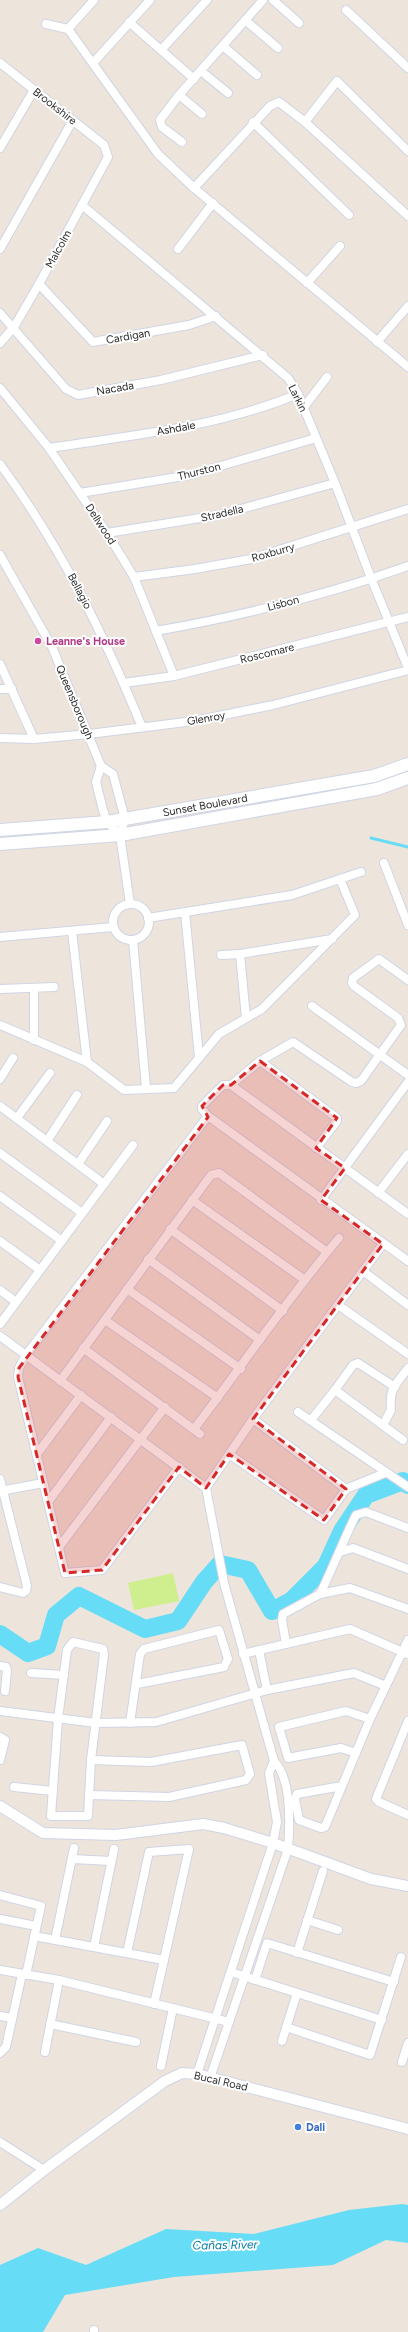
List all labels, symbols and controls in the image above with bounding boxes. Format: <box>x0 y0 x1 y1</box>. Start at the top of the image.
street label: Brookshire <box>30 85 79 128</box>
street label: Malcolm <box>43 228 74 271</box>
street label: Cardigan <box>105 326 151 347</box>
street label: Nacada <box>95 379 135 398</box>
street label: Larkin <box>285 382 310 414</box>
street label: Ashdale <box>156 419 197 438</box>
street label: Thurston <box>176 460 222 483</box>
street label: Dellwood <box>83 501 119 547</box>
street label: Stradella <box>200 502 245 525</box>
street label: Roxburry <box>250 540 296 565</box>
street label: Bellagio <box>65 571 94 611</box>
street label: Lisbon <box>266 593 300 614</box>
place label: Leanne's House <box>46 635 125 648</box>
marker: Leanne's House <box>33 636 43 646</box>
street label: Roscomare <box>239 640 296 666</box>
street label: Queensborough <box>53 663 96 741</box>
street label: Glenroy <box>186 709 226 728</box>
street label: Sunset Boulevard <box>162 792 249 819</box>
street label: Bucal Road <box>193 2069 249 2094</box>
place label: Dali <box>306 2121 325 2134</box>
marker: Dali <box>293 2122 303 2132</box>
water label: Cañas River <box>192 2237 259 2253</box>

